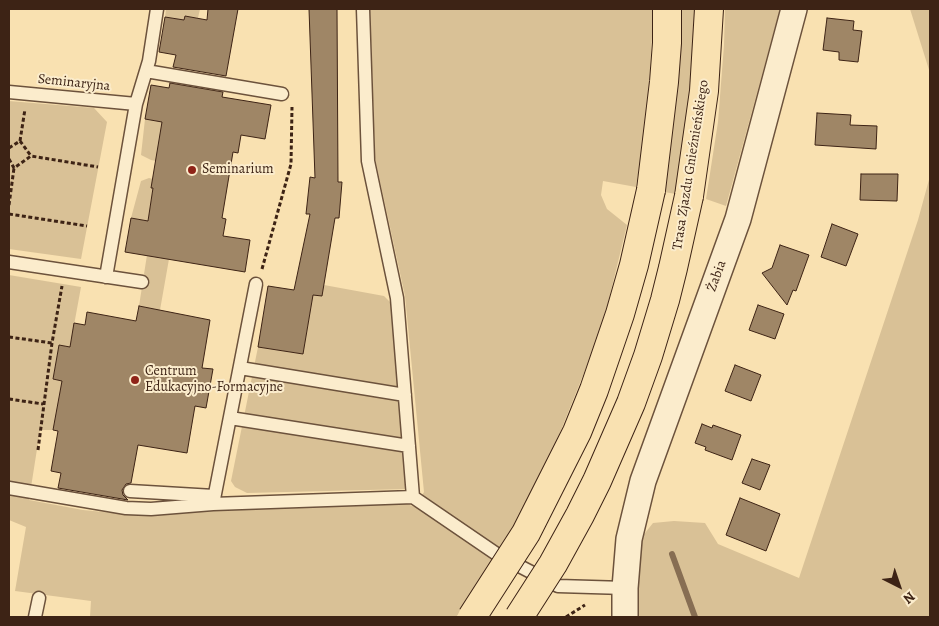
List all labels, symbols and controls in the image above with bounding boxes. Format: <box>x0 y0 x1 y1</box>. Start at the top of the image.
street label: Seminaryjna <box>37 71 111 95</box>
street label: Trasa Zjazdu Gnieźnieńskiego <box>669 79 713 251</box>
place label: Seminarium <box>202 162 274 178</box>
marker: Seminarium <box>186 164 198 176</box>
street label: Żabia <box>704 258 730 294</box>
place label: Centrum Edukacyjno-Formacyjne <box>145 364 283 397</box>
marker: Centrum Edukacyjno-Formacyjne <box>129 374 141 386</box>
north arrow <box>874 561 924 611</box>
text: N <box>899 587 919 608</box>

